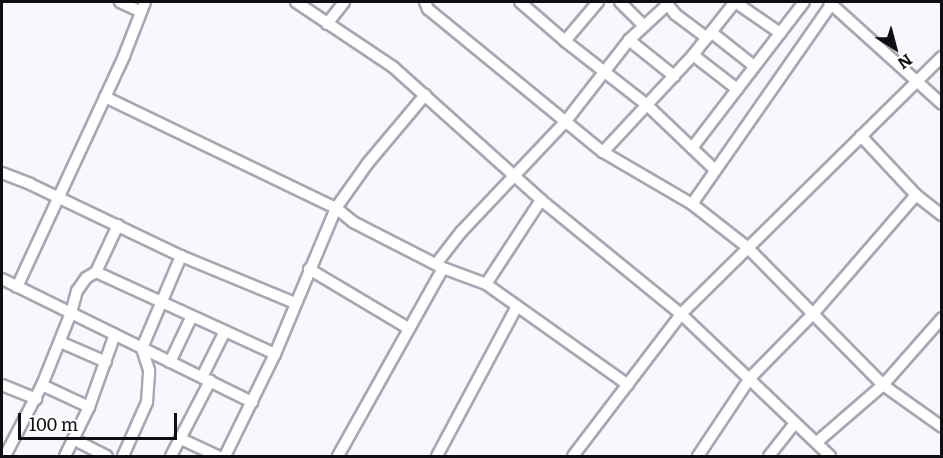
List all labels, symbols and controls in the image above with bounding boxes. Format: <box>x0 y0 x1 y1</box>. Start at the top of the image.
north arrow <box>865 18 925 78</box>
text: N <box>893 49 918 76</box>
scale bar <box>21 401 180 439</box>
text: 100 m <box>29 410 78 437</box>

